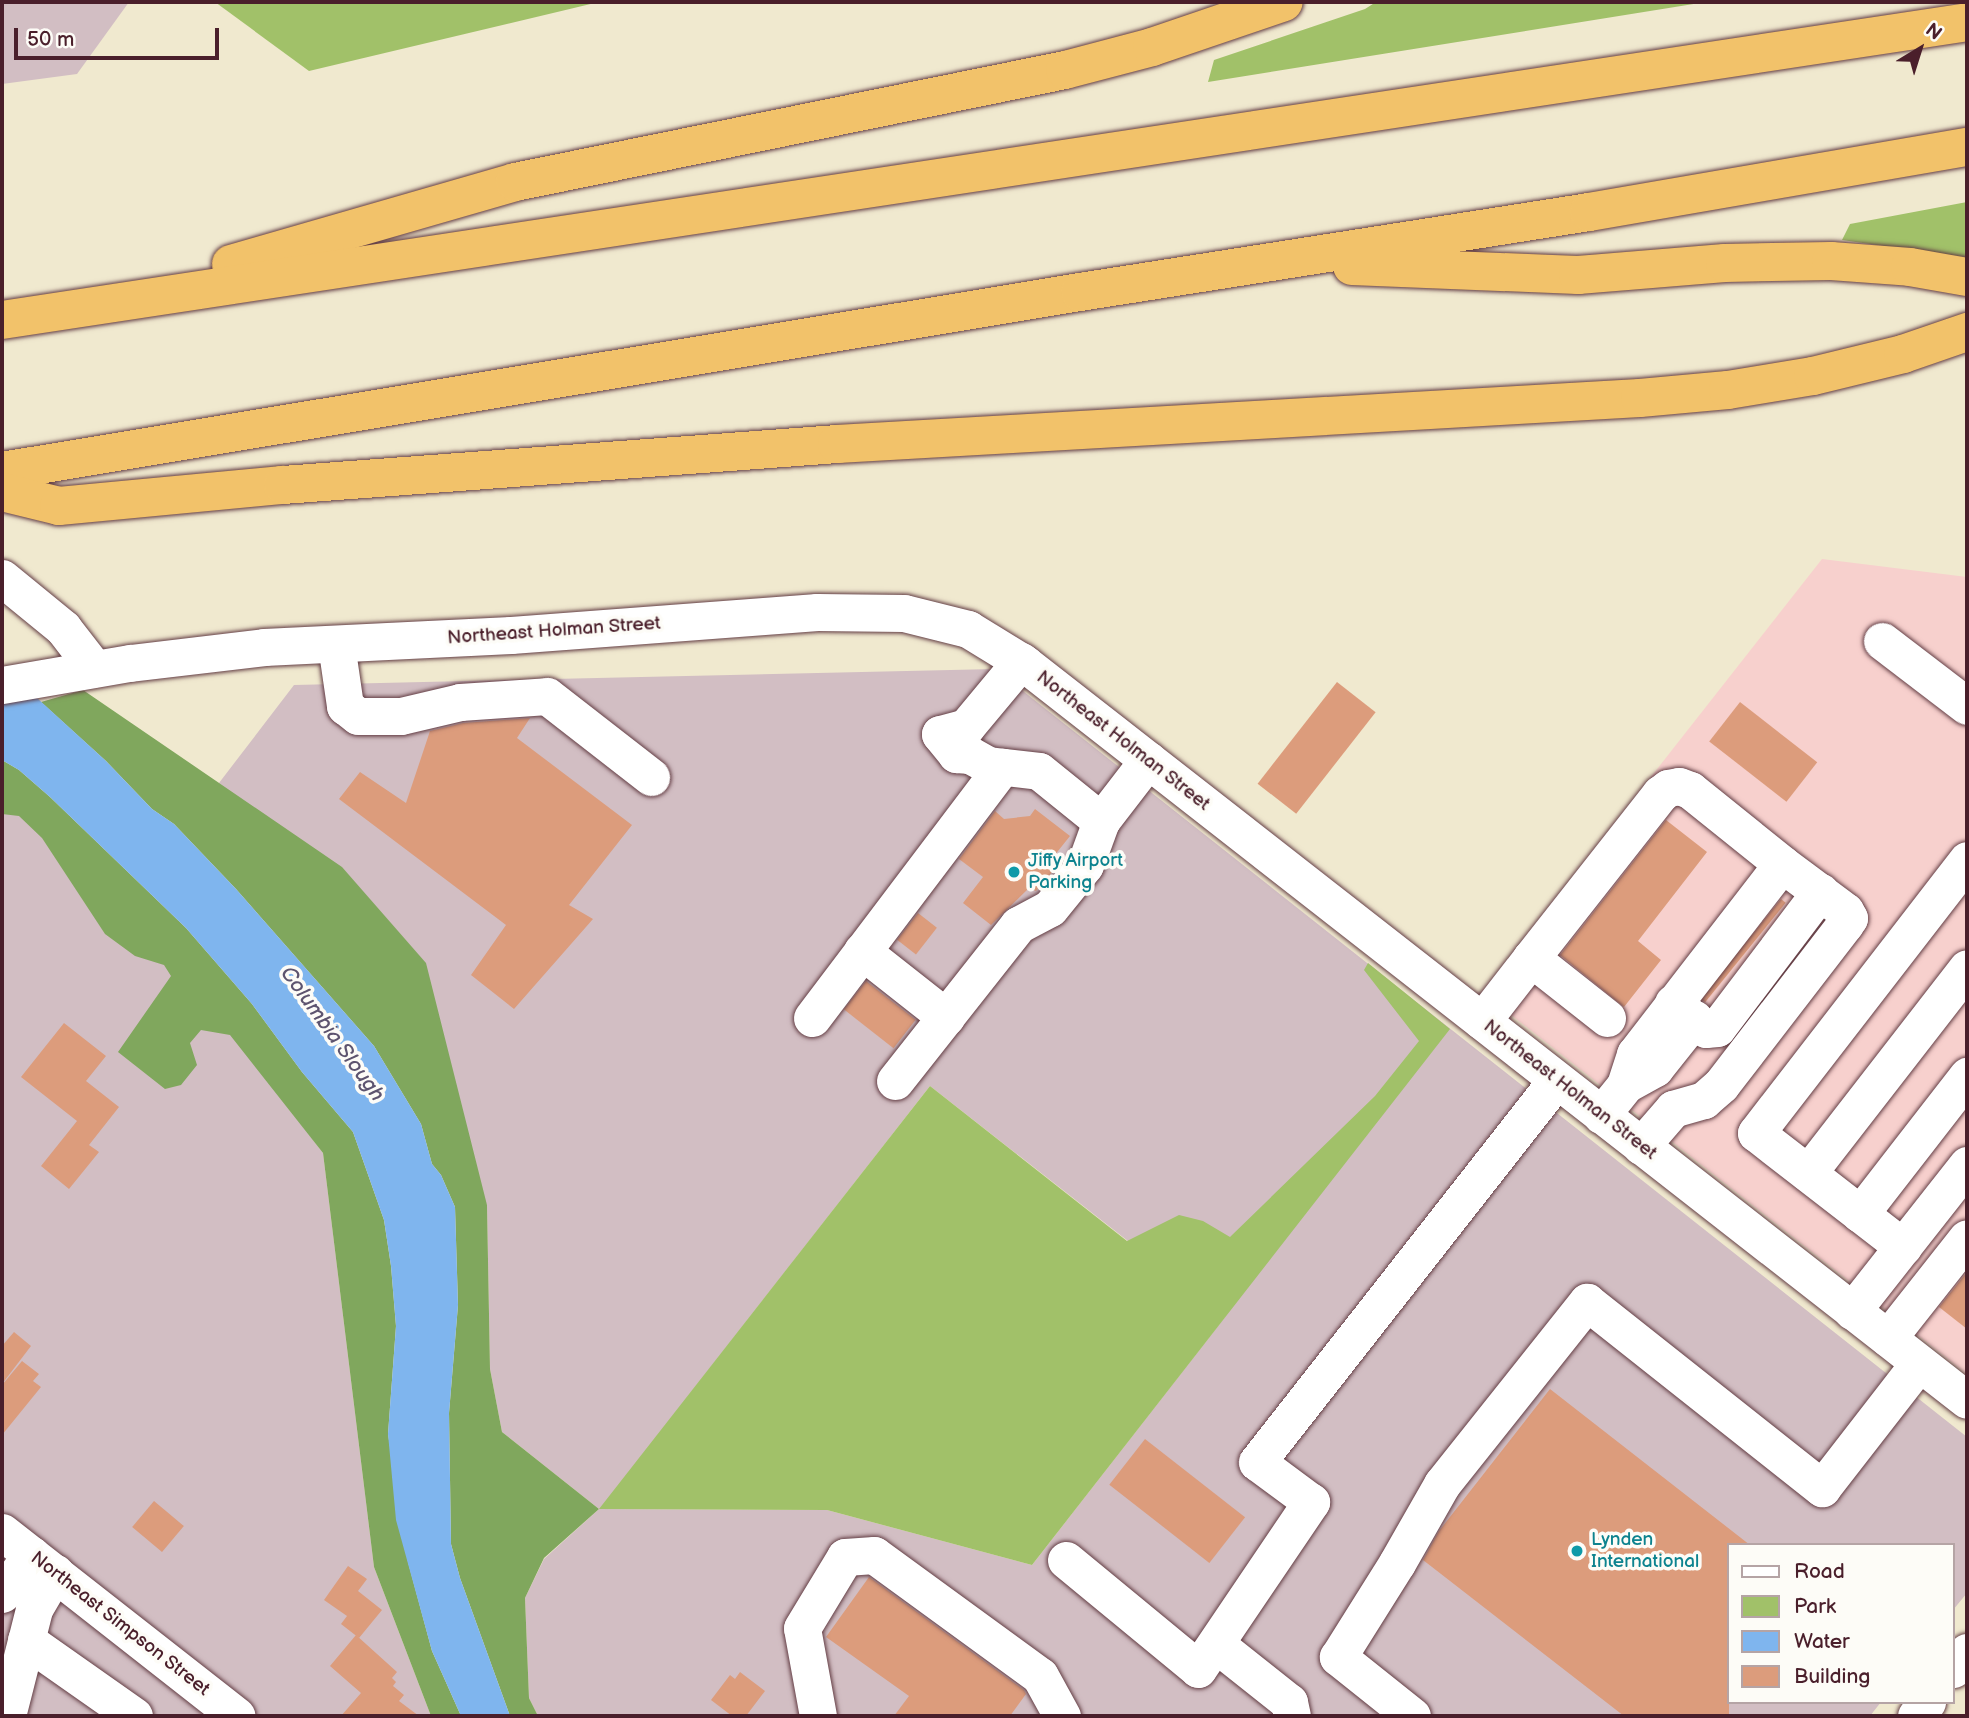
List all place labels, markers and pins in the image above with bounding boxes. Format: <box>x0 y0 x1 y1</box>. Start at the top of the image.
place label: Jiffy Airport Parking <box>1028 850 1124 894</box>
marker: Jiffy Airport Parking <box>1006 864 1022 880</box>
place label: Lynden International <box>1591 1529 1699 1573</box>
marker: Lynden International <box>1569 1543 1585 1559</box>

